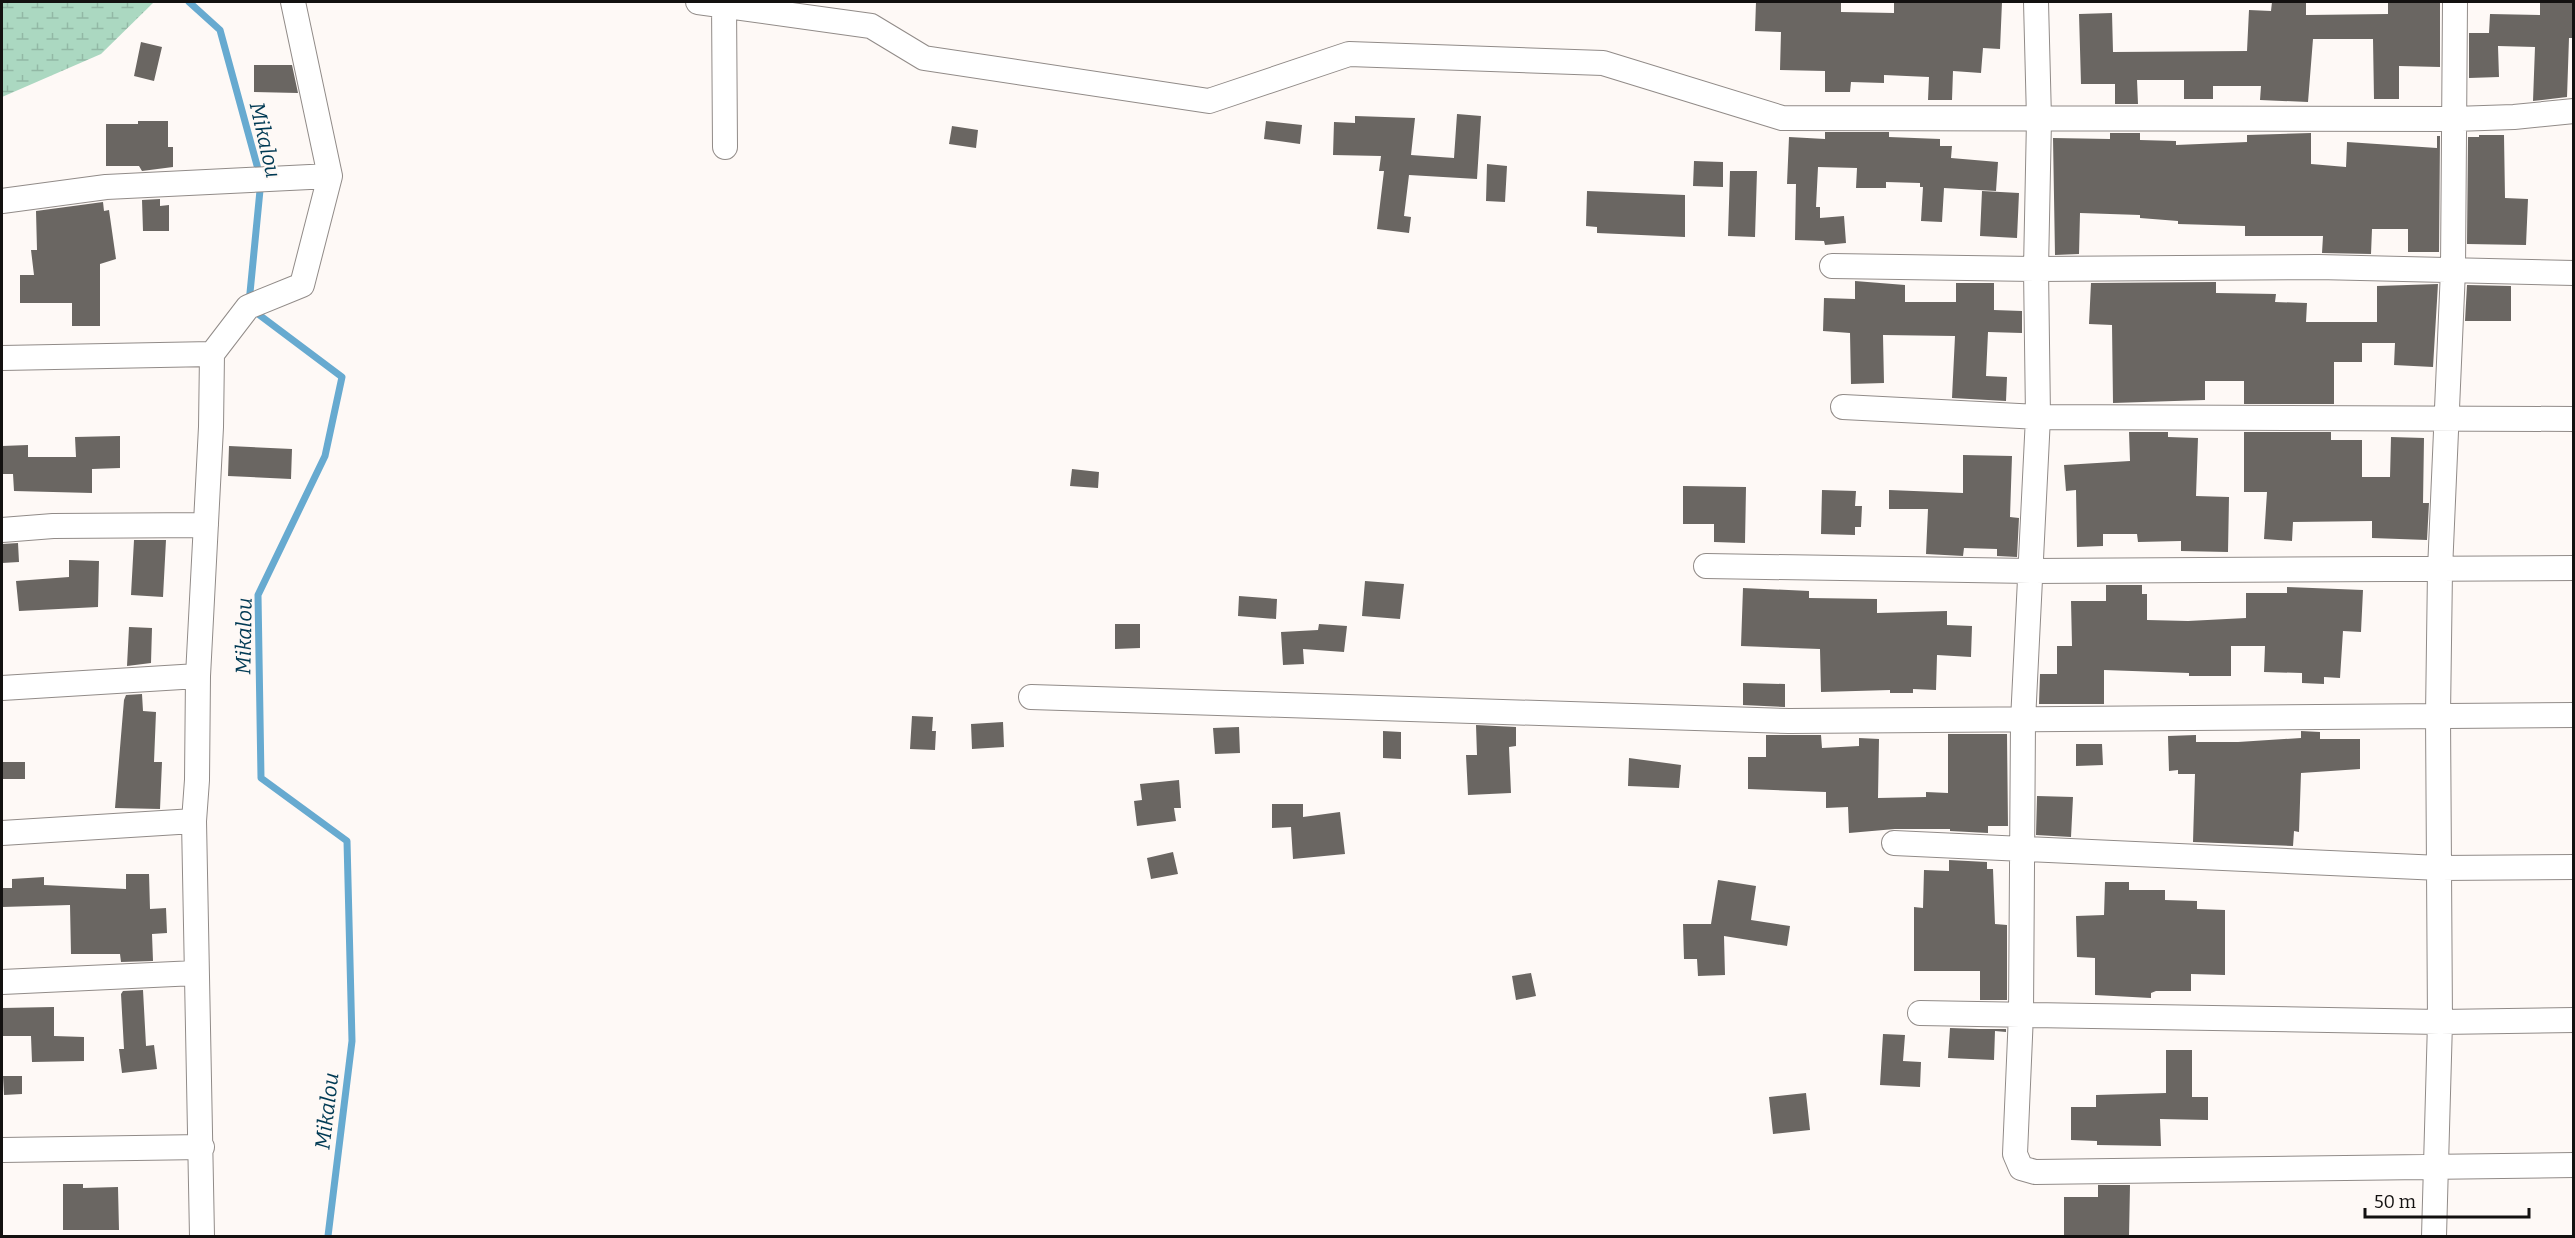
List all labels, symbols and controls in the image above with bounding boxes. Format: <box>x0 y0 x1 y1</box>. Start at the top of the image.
water label: Mikalou <box>244 99 286 181</box>
water label: Mikalou <box>230 597 258 675</box>
water label: Mikalou <box>309 1071 345 1151</box>
scale bar <box>2365 1181 2528 1219</box>
text: 50 m <box>2374 1191 2416 1213</box>

